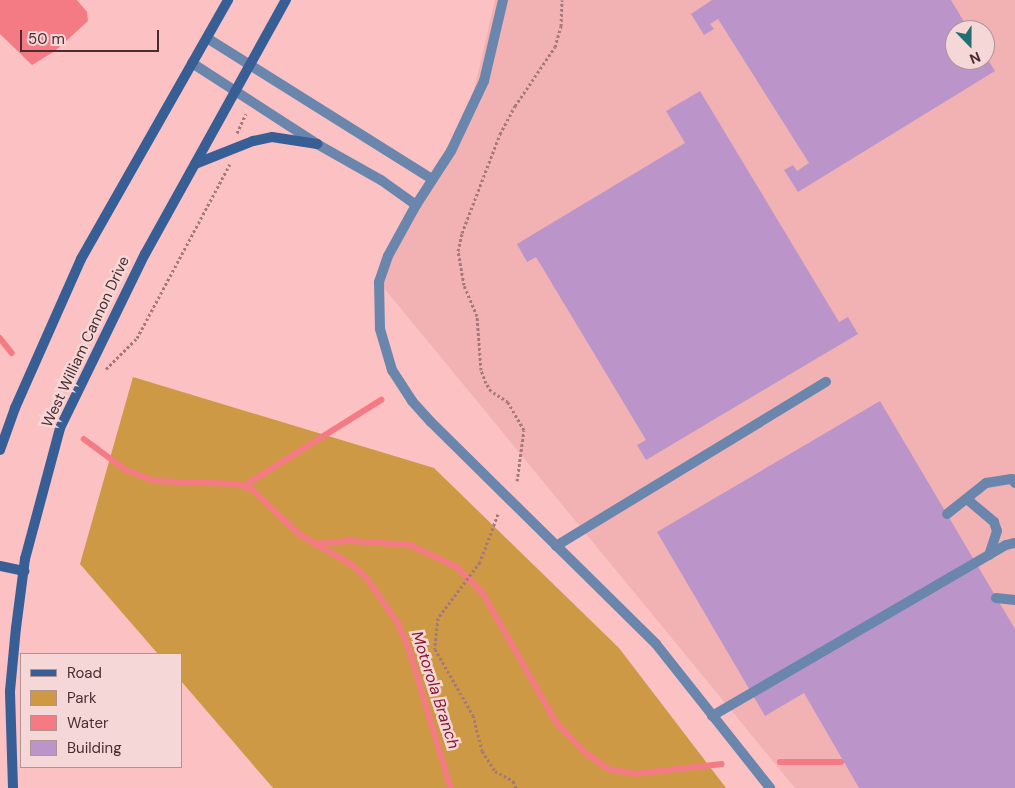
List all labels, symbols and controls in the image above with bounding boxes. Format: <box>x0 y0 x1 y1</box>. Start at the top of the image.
scale bar <box>22 20 161 52</box>
north arrow <box>945 20 995 70</box>
text: 50 m <box>28 29 65 49</box>
text: N <box>967 48 983 68</box>
street label: West William Cannon Drive <box>38 254 134 430</box>
water label: Motorola Branch <box>407 629 463 751</box>
legend <box>20 653 182 768</box>
text: Road <box>67 663 102 683</box>
text: Park <box>67 688 97 708</box>
text: Water <box>67 713 108 733</box>
text: Building <box>67 738 122 758</box>

